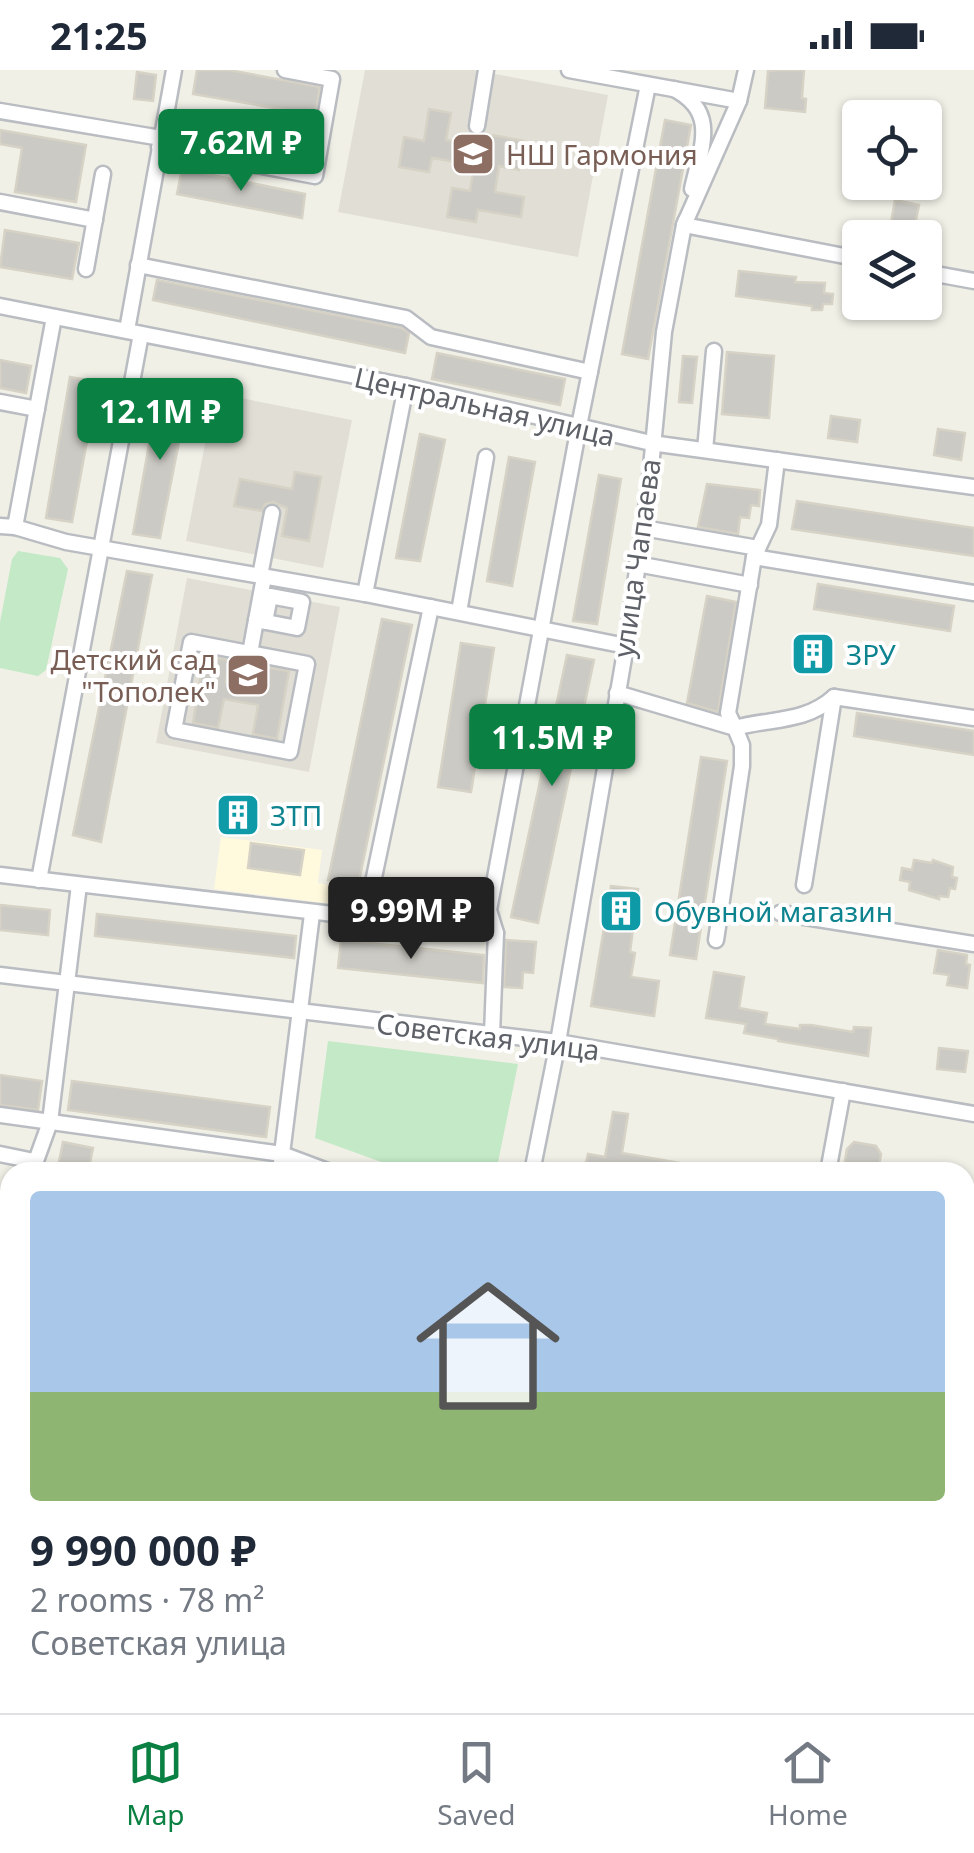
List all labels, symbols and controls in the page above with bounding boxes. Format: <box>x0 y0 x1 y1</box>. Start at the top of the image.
text: 21:25 <box>50 9 148 61</box>
map controls <box>842 100 942 320</box>
button: locate <box>842 100 942 200</box>
pin: 7.62M ₽ <box>149 109 333 194</box>
text: 7.62M ₽ <box>180 120 302 163</box>
school or university icon: НШ Гармония <box>450 131 496 177</box>
place label: НШ Гармония <box>506 135 698 173</box>
button: layers <box>842 220 942 320</box>
street label: Центральная улица <box>351 358 619 454</box>
pin: 12.1M ₽ <box>68 378 252 463</box>
text: 12.1M ₽ <box>99 389 221 432</box>
street label: улица Чапаева <box>603 456 669 660</box>
building icon: ЗРУ <box>790 631 836 677</box>
place label: ЗРУ <box>846 635 897 673</box>
place label: Детский сад "Тополек" <box>51 640 216 710</box>
school or university icon: Детский сад "Тополек" <box>225 652 271 698</box>
pin: 11.5M ₽ <box>460 704 644 789</box>
text: 11.5M ₽ <box>491 715 613 758</box>
building icon: ЗТП <box>215 792 261 838</box>
place label: ЗТП <box>270 796 322 834</box>
pin: 9.99M ₽ <box>319 877 503 962</box>
text: 9.99M ₽ <box>350 888 472 931</box>
building icon: Обувной магазин <box>598 888 644 934</box>
place label: Обувной магазин <box>654 892 893 930</box>
street label: Советская улица <box>374 1003 602 1069</box>
icon: home <box>398 1256 578 1436</box>
text: 9 990 000 ₽ <box>30 1521 256 1578</box>
text: 2 rooms · 78 m² <box>30 1578 264 1621</box>
text: Советская улица <box>30 1621 287 1664</box>
tab: Map <box>126 1735 185 1833</box>
tab: Saved <box>437 1735 515 1833</box>
tab: Home <box>768 1735 848 1833</box>

